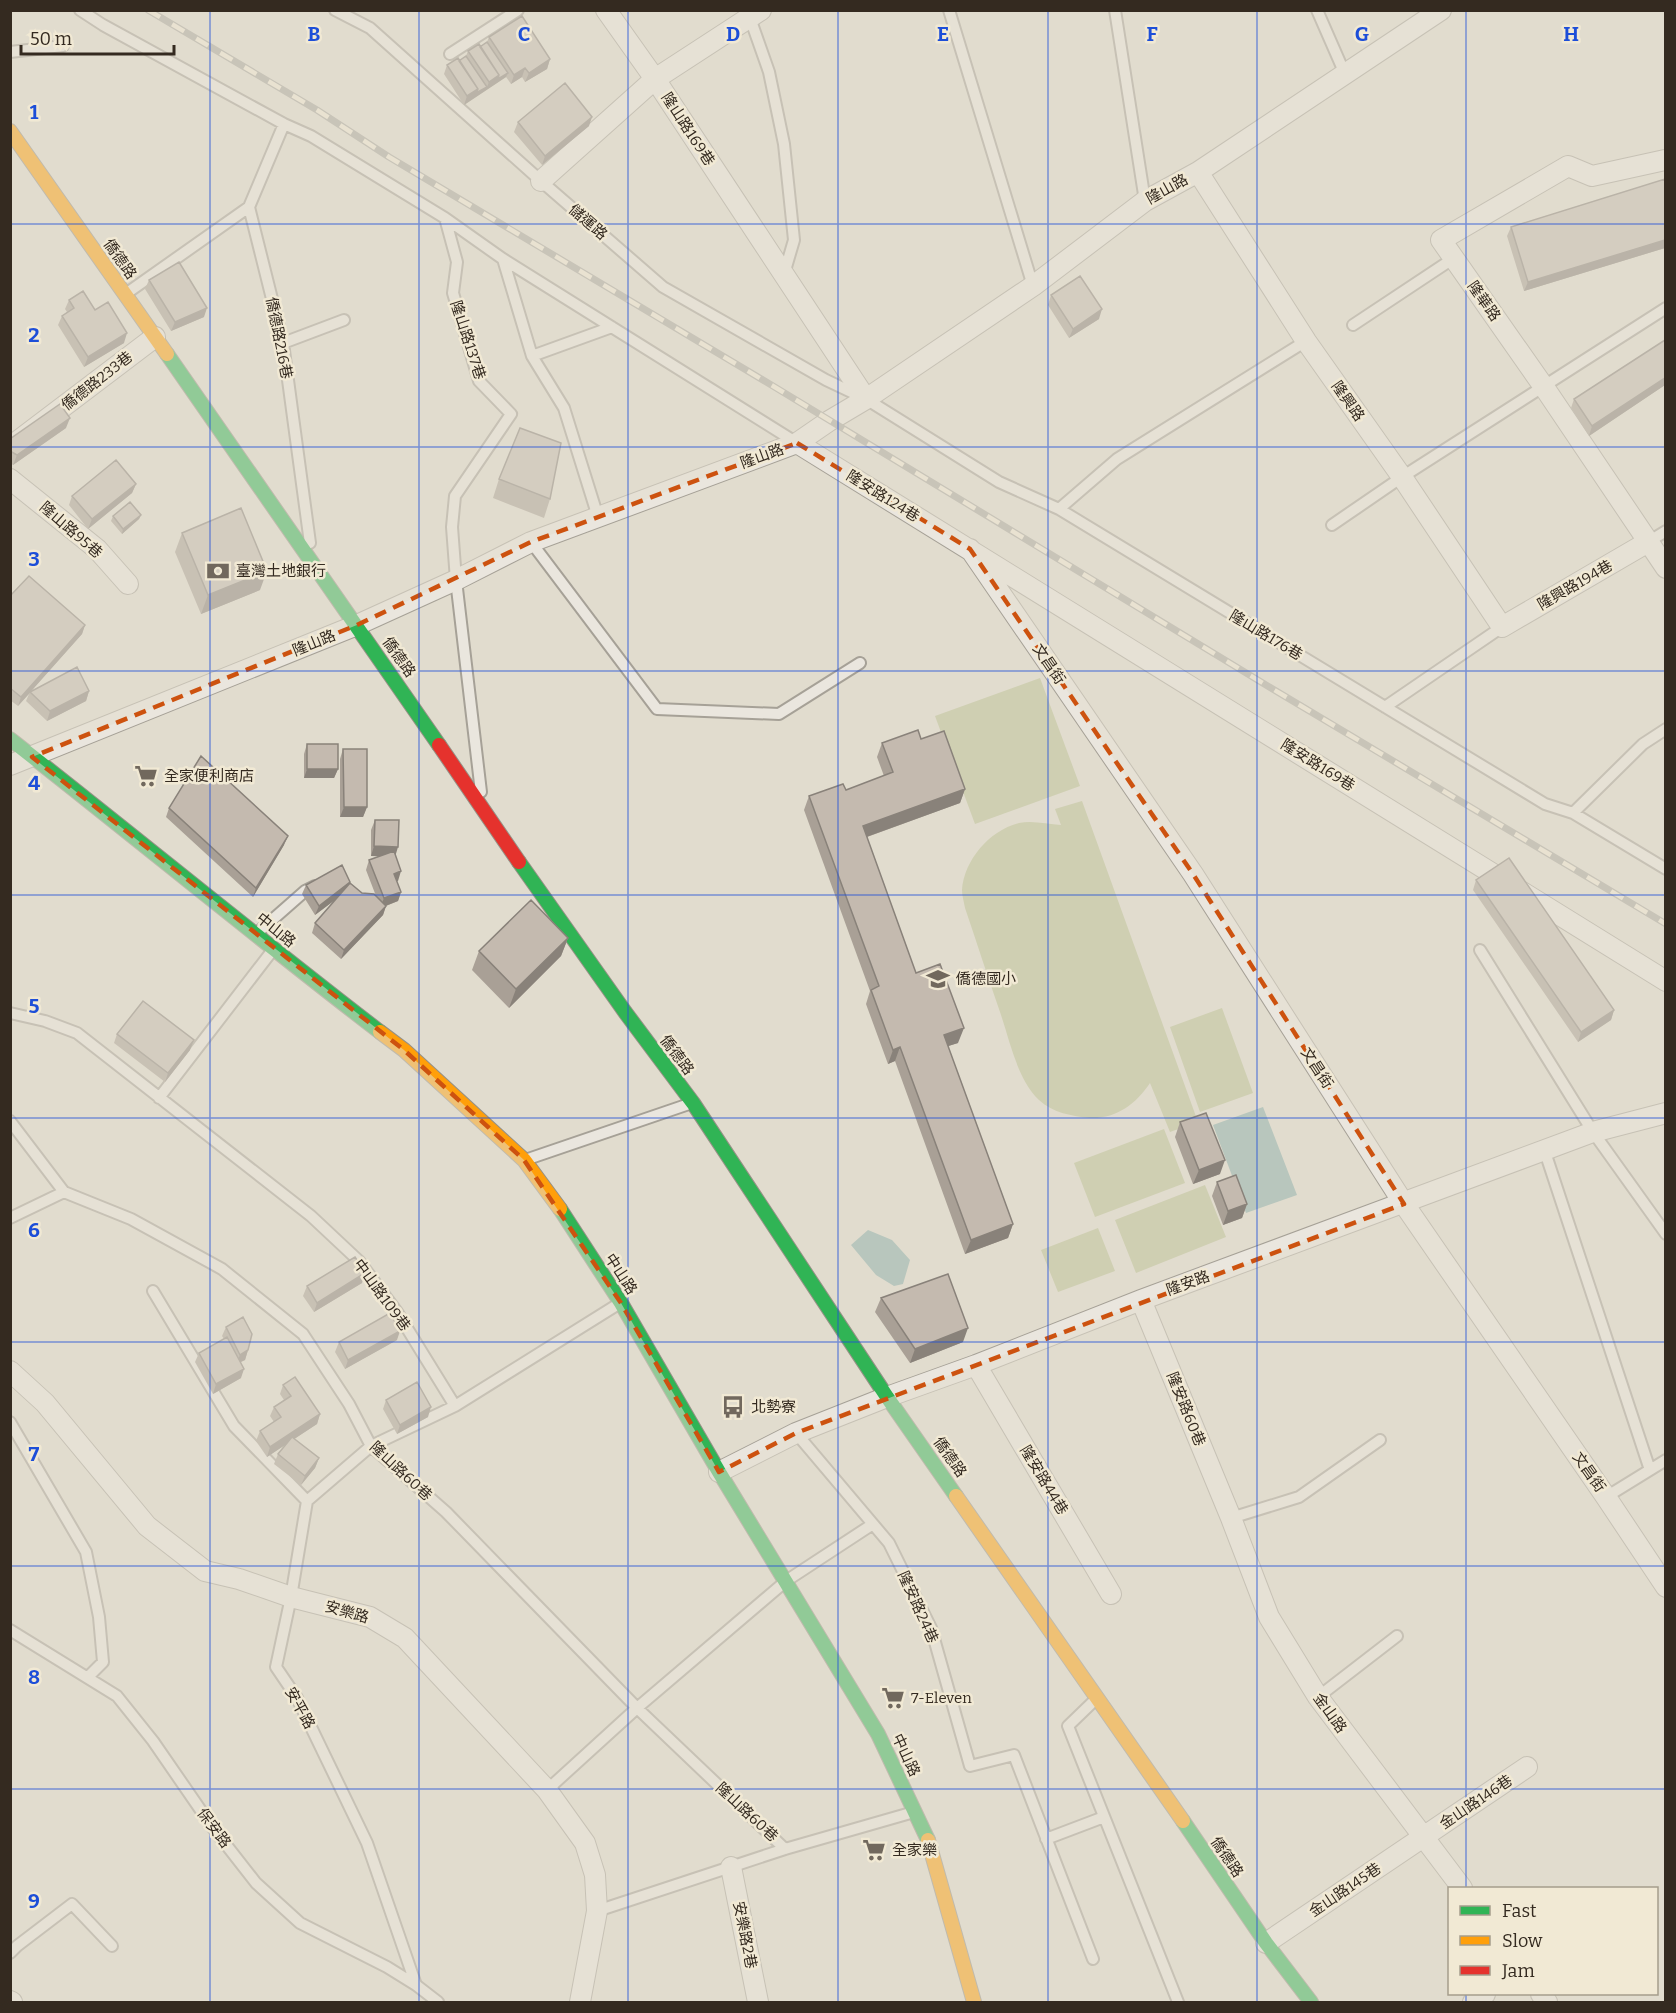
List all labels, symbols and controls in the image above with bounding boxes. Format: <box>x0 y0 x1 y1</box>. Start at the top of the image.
scale bar <box>21 18 174 56</box>
text: B <box>308 22 321 46</box>
text: C <box>518 22 530 46</box>
text: D <box>726 22 740 46</box>
text: E <box>937 22 949 46</box>
text: F <box>1146 22 1158 46</box>
text: G <box>1355 22 1369 46</box>
text: H <box>1563 22 1579 46</box>
text: 50 m <box>30 28 72 50</box>
street label: 隆山路169巷 <box>658 89 718 169</box>
text: 1 <box>30 100 39 124</box>
street label: 隆山路 <box>1143 170 1191 208</box>
street label: 儲運路 <box>565 200 611 244</box>
street label: 僑德路 <box>100 235 140 283</box>
street label: 隆華路 <box>1464 277 1504 325</box>
street label: 僑德路216巷 <box>262 296 296 380</box>
street label: 隆山路137巷 <box>447 298 489 382</box>
text: 2 <box>28 323 40 347</box>
street label: 僑德路233巷 <box>58 348 136 414</box>
street label: 隆興路 <box>1328 377 1368 425</box>
street label: 隆山路 <box>738 440 786 472</box>
street label: 隆安路124巷 <box>843 466 923 526</box>
street label: 隆山路95巷 <box>36 498 106 562</box>
text: 3 <box>28 547 40 571</box>
street label: 隆興路194巷 <box>1534 556 1616 614</box>
bank icon: 臺灣土地銀行 <box>205 558 231 584</box>
place label: 臺灣土地銀行 <box>236 562 326 580</box>
street label: 隆山路176巷 <box>1226 606 1306 664</box>
street label: 隆山路 <box>290 626 338 660</box>
street label: 僑德路 <box>379 633 419 681</box>
street label: 文昌街 <box>1029 640 1069 688</box>
street label: 隆安路169巷 <box>1278 735 1358 795</box>
supermarket icon: 全家便利商店 <box>133 763 159 789</box>
place label: 全家便利商店 <box>164 767 254 785</box>
text: 4 <box>28 771 40 795</box>
street label: 中山路 <box>253 909 299 951</box>
school or university icon: 僑德國小 <box>925 966 951 992</box>
place label: 僑德國小 <box>956 970 1016 988</box>
text: 5 <box>29 994 40 1018</box>
street label: 僑德路 <box>656 1032 698 1078</box>
street label: 文昌街 <box>1297 1044 1337 1092</box>
text: 6 <box>28 1218 40 1242</box>
street label: 中山路 <box>601 1250 641 1298</box>
street label: 中山路109巷 <box>350 1256 414 1334</box>
street label: 隆安路 <box>1164 1267 1212 1299</box>
street label: 隆安路60巷 <box>1163 1369 1209 1449</box>
bus stop icon: 北勢寮 <box>720 1394 746 1420</box>
place label: 北勢寮 <box>751 1398 796 1416</box>
street label: 僑德路 <box>930 1433 970 1481</box>
street label: 隆山路60巷 <box>366 1438 436 1504</box>
text: 7 <box>29 1442 40 1466</box>
street label: 隆安路44巷 <box>1016 1442 1072 1518</box>
street label: 文昌街 <box>1569 1448 1609 1496</box>
street label: 隆安路24巷 <box>894 1568 942 1646</box>
street label: 安樂路 <box>323 1597 371 1627</box>
text: 8 <box>28 1665 40 1689</box>
street label: 安平路 <box>281 1684 319 1732</box>
supermarket icon: 7-Eleven <box>880 1685 906 1711</box>
place label: 7-Eleven <box>911 1689 972 1707</box>
street label: 金山路 <box>1309 1690 1351 1736</box>
street label: 中山路 <box>888 1731 924 1779</box>
street label: 金山路146巷 <box>1436 1771 1516 1833</box>
street label: 隆山路60巷 <box>712 1779 782 1845</box>
street label: 保安路 <box>193 1805 235 1851</box>
street label: 僑德路 <box>1207 1833 1247 1881</box>
supermarket icon: 全家樂 <box>861 1837 887 1863</box>
place label: 全家樂 <box>892 1841 937 1859</box>
street label: 金山路145巷 <box>1306 1859 1384 1921</box>
legend <box>1448 1887 1658 1995</box>
text: 9 <box>28 1889 40 1913</box>
street label: 安樂路2巷 <box>730 1900 760 1970</box>
text: Fast <box>1502 1900 1537 1922</box>
text: Slow <box>1502 1930 1543 1952</box>
text: Jam <box>1501 1960 1535 1982</box>

